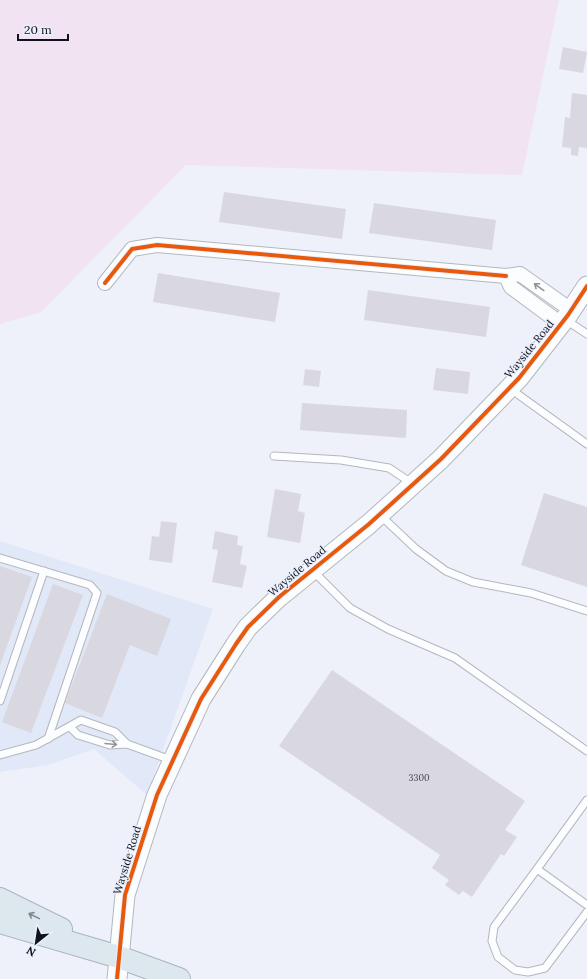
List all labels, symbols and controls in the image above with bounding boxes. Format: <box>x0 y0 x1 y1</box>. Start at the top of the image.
scale bar <box>18 16 68 42</box>
text: 20 m <box>24 22 52 37</box>
one-way arrow <box>534 283 545 292</box>
street label: Wayside Road <box>501 317 557 381</box>
street label: Wayside Road <box>265 543 329 599</box>
one-way arrow <box>104 740 117 747</box>
house number: 3300 <box>408 772 430 783</box>
street label: Wayside Road <box>110 824 144 896</box>
one-way arrow <box>28 912 40 919</box>
north arrow <box>16 923 56 963</box>
text: N <box>23 943 38 960</box>

